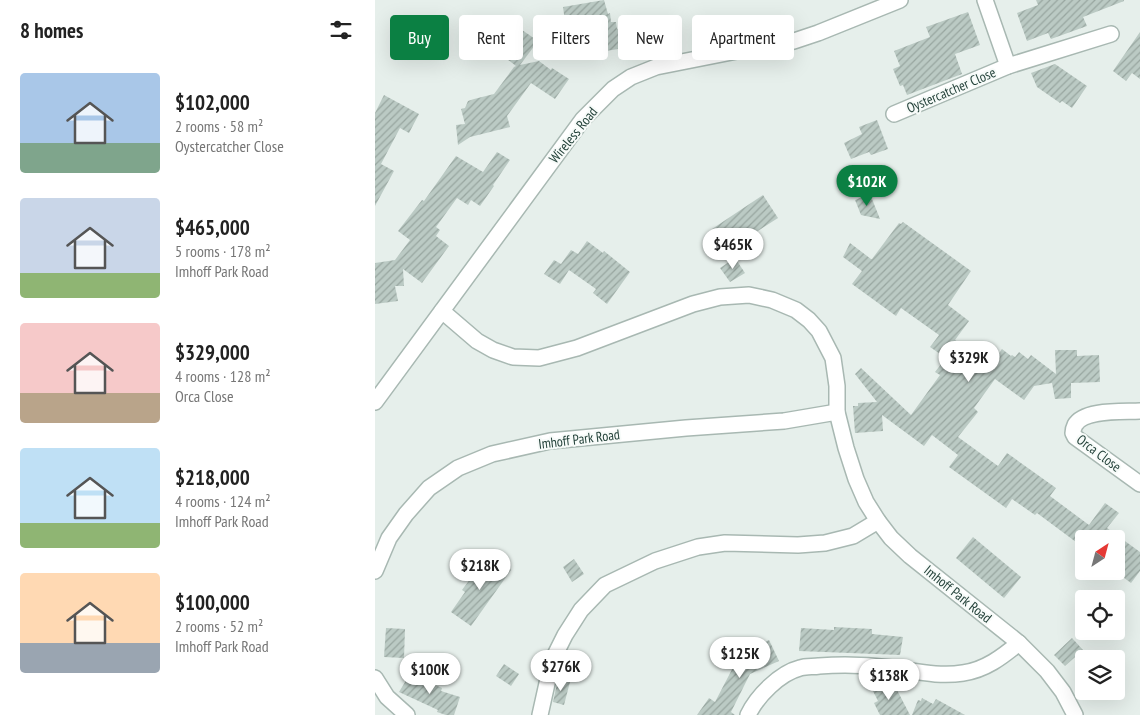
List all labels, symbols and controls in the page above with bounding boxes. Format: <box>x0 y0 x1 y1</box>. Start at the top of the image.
chip: Buy <box>390 15 449 60</box>
chip: Rent <box>459 15 523 60</box>
chip: Filters <box>533 15 608 60</box>
chip: New <box>618 15 682 60</box>
chip: Apartment <box>692 15 794 60</box>
icon: filters <box>327 16 355 44</box>
text: 8 homes <box>20 17 83 44</box>
street label: Oystercatcher Close <box>904 63 999 117</box>
text: $102,000 <box>175 89 250 116</box>
icon: home <box>60 93 120 153</box>
street label: Wireless Road <box>545 103 601 167</box>
text: 2 rooms · 58 m² <box>175 116 263 136</box>
text: Oystercatcher Close <box>175 136 284 156</box>
pin: $102K <box>832 164 902 207</box>
text: $102K <box>848 171 886 191</box>
text: $465,000 <box>175 214 250 241</box>
icon: home <box>60 218 120 278</box>
pin: $465K <box>698 228 768 270</box>
text: $465K <box>714 234 752 254</box>
text: 5 rooms · 178 m² <box>175 241 271 261</box>
text: Imhoff Park Road <box>175 261 269 281</box>
text: $329,000 <box>175 339 250 366</box>
pin: $329K <box>934 340 1004 383</box>
icon: home <box>60 343 120 403</box>
text: $329K <box>950 347 988 367</box>
text: 4 rooms · 128 m² <box>175 366 271 386</box>
text: Orca Close <box>175 386 234 406</box>
street label: Imhoff Park Road <box>537 425 621 453</box>
street label: Orca Close <box>1073 430 1125 476</box>
text: $218,000 <box>175 464 250 491</box>
icon: home <box>60 468 120 528</box>
text: 4 rooms · 124 m² <box>175 491 271 511</box>
text: Imhoff Park Road <box>175 511 269 531</box>
north arrow <box>1075 530 1125 580</box>
map controls <box>1075 530 1125 700</box>
pin: $218K <box>445 548 515 591</box>
text: $218K <box>461 555 499 575</box>
street label: Imhoff Park Road <box>920 561 996 627</box>
text: $100,000 <box>175 589 250 616</box>
button: locate <box>1075 590 1125 640</box>
icon: home <box>60 593 120 653</box>
text: 2 rooms · 52 m² <box>175 616 263 636</box>
text: Imhoff Park Road <box>175 636 269 656</box>
pin: $125K <box>705 636 775 679</box>
text: $125K <box>721 643 759 663</box>
pin: $276K <box>526 650 596 692</box>
button: layers <box>1075 650 1125 700</box>
pin: $100K <box>395 652 465 695</box>
text: $276K <box>542 656 580 676</box>
pin: $138K <box>854 658 924 701</box>
text: $100K <box>411 659 449 679</box>
text: $138K <box>870 665 908 685</box>

